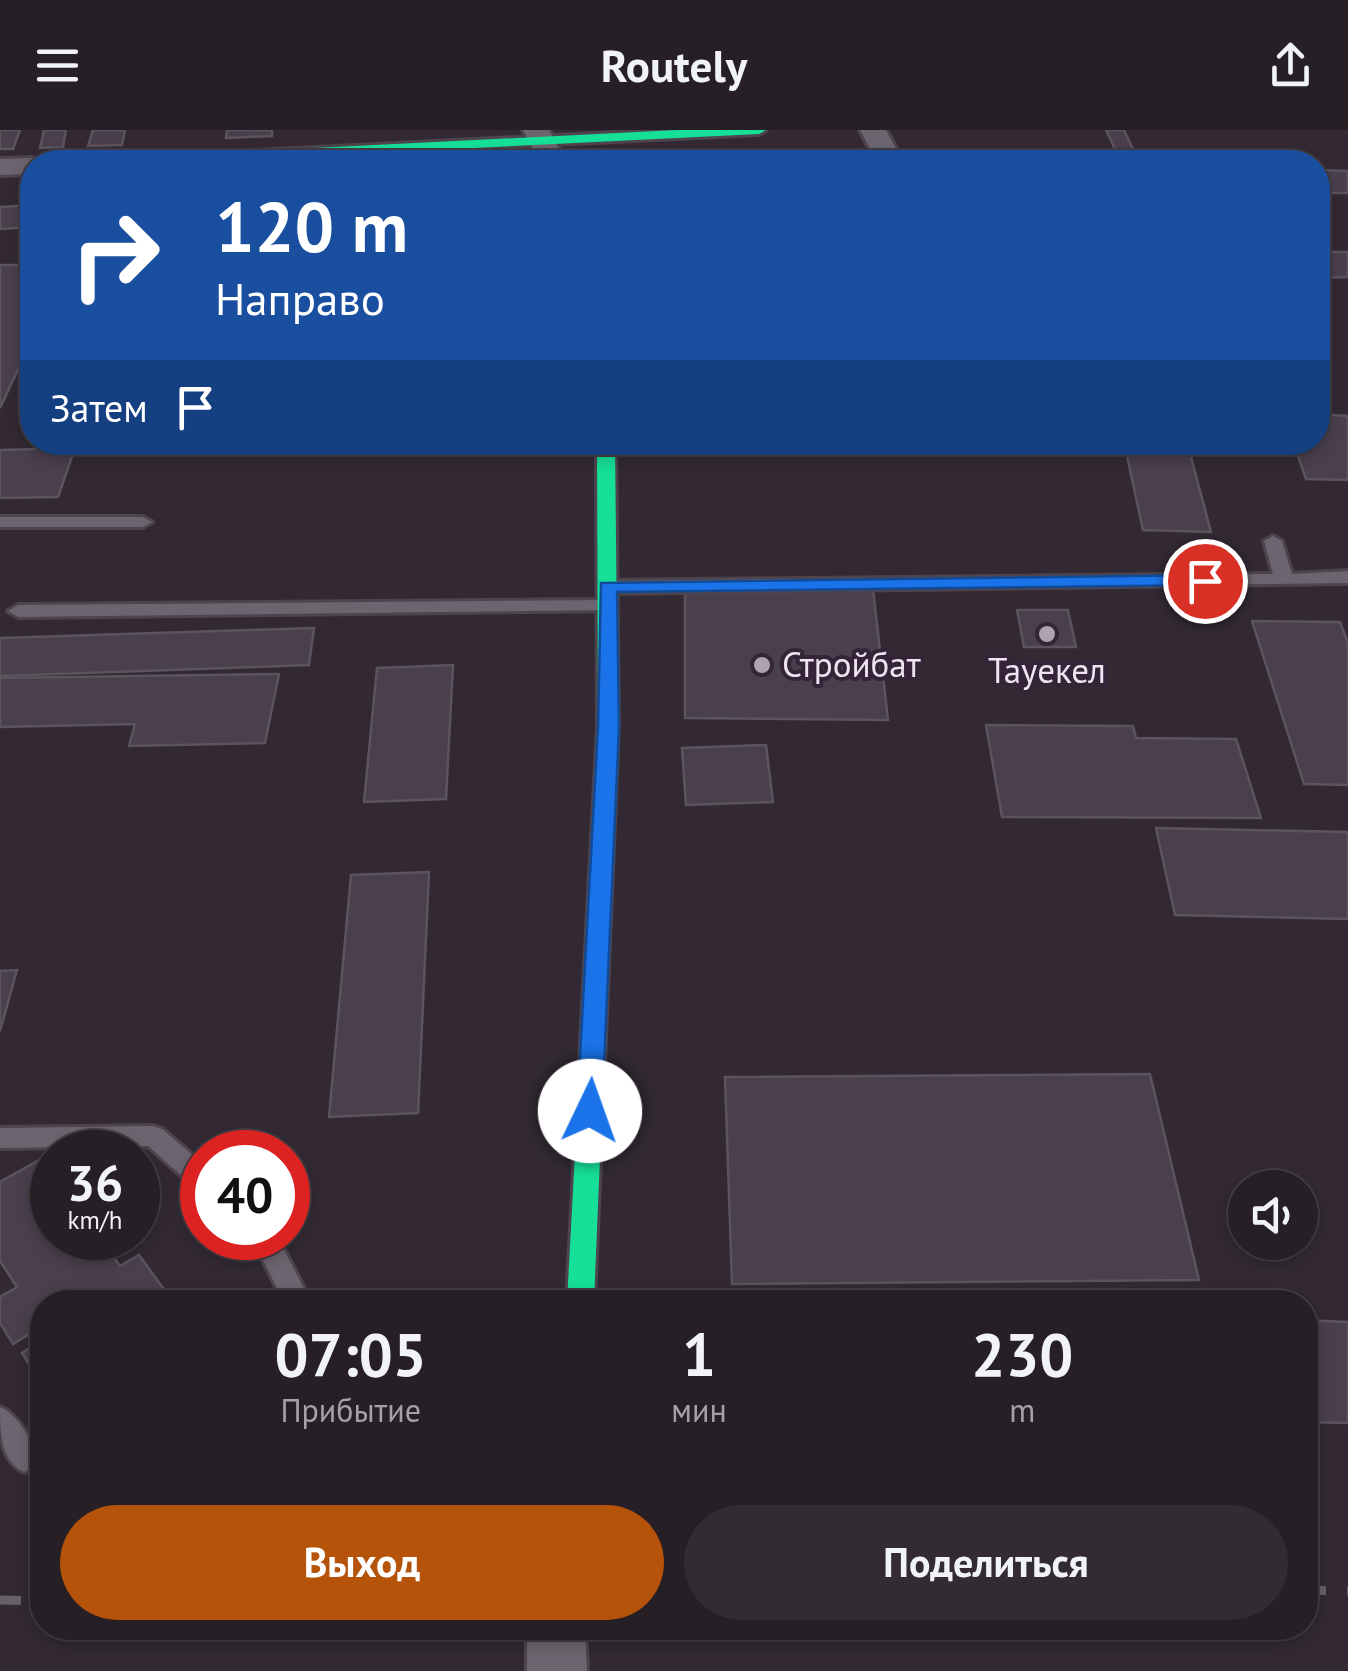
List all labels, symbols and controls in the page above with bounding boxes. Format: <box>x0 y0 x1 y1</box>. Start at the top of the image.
text: Routely <box>601 36 747 94</box>
icon: menu <box>30 38 85 93</box>
icon: share <box>1263 38 1318 93</box>
text: 120 m <box>215 181 408 271</box>
icon: right <box>50 190 180 320</box>
text: Направо <box>215 269 385 327</box>
icon: arrive <box>168 380 223 435</box>
text: Затем <box>50 383 148 432</box>
pin <box>1163 539 1248 624</box>
icon: arrive <box>1178 554 1233 609</box>
marker: Тауекел <box>1036 623 1058 645</box>
place label: Стройбат <box>782 641 921 687</box>
place label: Тауекел <box>988 647 1106 693</box>
marker: Стройбат <box>751 654 773 676</box>
position arrow <box>538 1059 642 1163</box>
speed limit sign: 40 <box>180 1130 310 1260</box>
text: 36 <box>67 1150 123 1215</box>
map controls <box>1228 1170 1318 1260</box>
button: sound <box>1228 1170 1318 1260</box>
text: km/h <box>68 1204 122 1236</box>
text: 07:05 <box>275 1315 427 1393</box>
text: 1 <box>682 1315 716 1393</box>
text: 230 <box>971 1315 1073 1393</box>
text: Прибытие <box>280 1389 421 1431</box>
text: мин <box>671 1389 727 1431</box>
text: m <box>1009 1389 1035 1431</box>
button: Выход <box>60 1505 664 1620</box>
button: Поделиться <box>684 1505 1288 1620</box>

